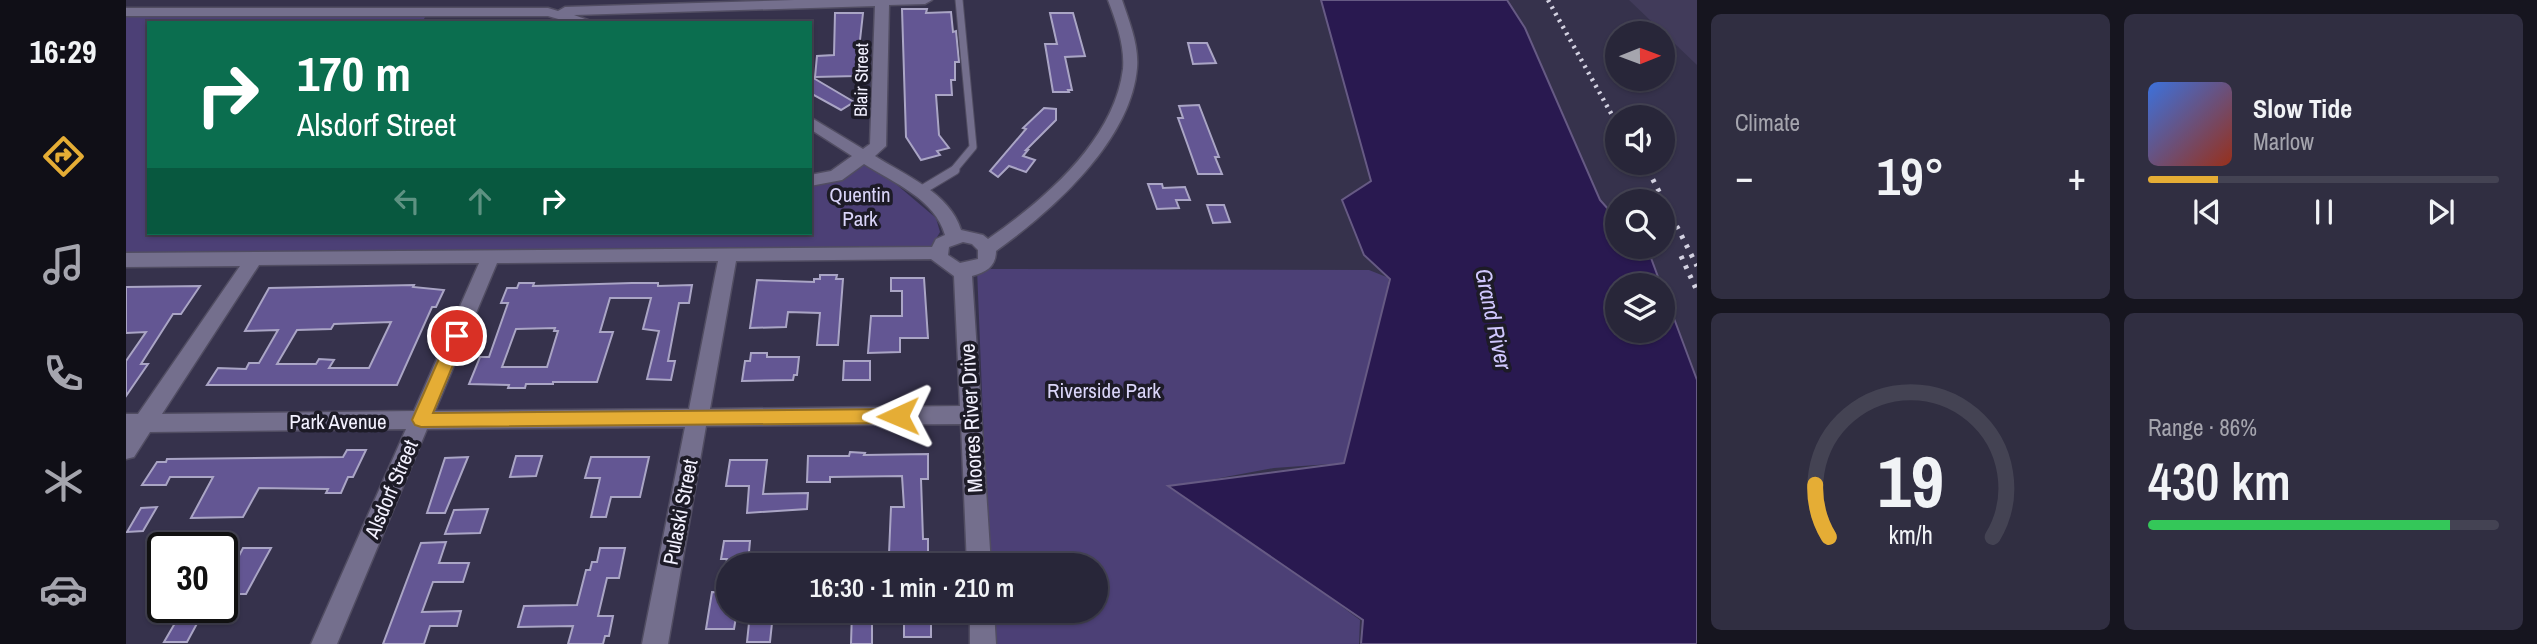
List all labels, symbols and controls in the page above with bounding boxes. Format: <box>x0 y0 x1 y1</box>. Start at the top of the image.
north arrow <box>1605 21 1675 91</box>
map controls <box>1605 21 1675 343</box>
text: 16:29 <box>29 30 97 73</box>
text: 170 m <box>297 40 411 106</box>
street label: Blair Street <box>848 43 874 117</box>
icon: right <box>182 49 273 140</box>
text: Slow Tide <box>2253 91 2352 126</box>
text: Alsdorf Street <box>297 103 456 146</box>
button: sound <box>1605 105 1675 175</box>
text: Climate <box>1735 107 1800 138</box>
text: Marlow <box>2253 126 2314 157</box>
icon: directions <box>39 132 88 181</box>
text: 19° <box>1876 141 1945 211</box>
text: − <box>1735 151 1753 202</box>
text: + <box>2068 151 2086 202</box>
park label: Quentin Park <box>829 180 891 233</box>
icon: left <box>388 182 426 220</box>
icon: ahead <box>461 182 499 220</box>
icon: right <box>534 182 572 220</box>
button: search <box>1605 189 1675 259</box>
icon: previous <box>2188 193 2226 231</box>
icon: pause <box>2305 193 2343 231</box>
icon: next <box>2422 193 2460 231</box>
icon: music <box>39 240 88 289</box>
water label: Grand River <box>1468 266 1520 373</box>
button: layers <box>1605 273 1675 343</box>
pin <box>427 306 487 366</box>
icon: arrive <box>438 317 476 355</box>
street label: Moores River Drive <box>953 343 989 493</box>
icon: phone <box>39 349 88 398</box>
park label: Riverside Park <box>1047 376 1161 405</box>
position arrow <box>861 379 935 453</box>
street label: Park Avenue <box>289 407 387 436</box>
text: Range · 86% <box>2148 412 2257 443</box>
text: 19 <box>1877 433 1944 531</box>
street label: Alsdorf Street <box>357 435 425 544</box>
text: 430 km <box>2148 446 2291 516</box>
street label: Pulaski Street <box>656 456 705 567</box>
icon: climate <box>39 457 88 506</box>
text: km/h <box>1888 518 1933 552</box>
speed limit sign: 30 <box>147 532 238 623</box>
icon: car <box>39 565 88 614</box>
text: 16:30 · 1 min · 210 m <box>810 570 1014 605</box>

